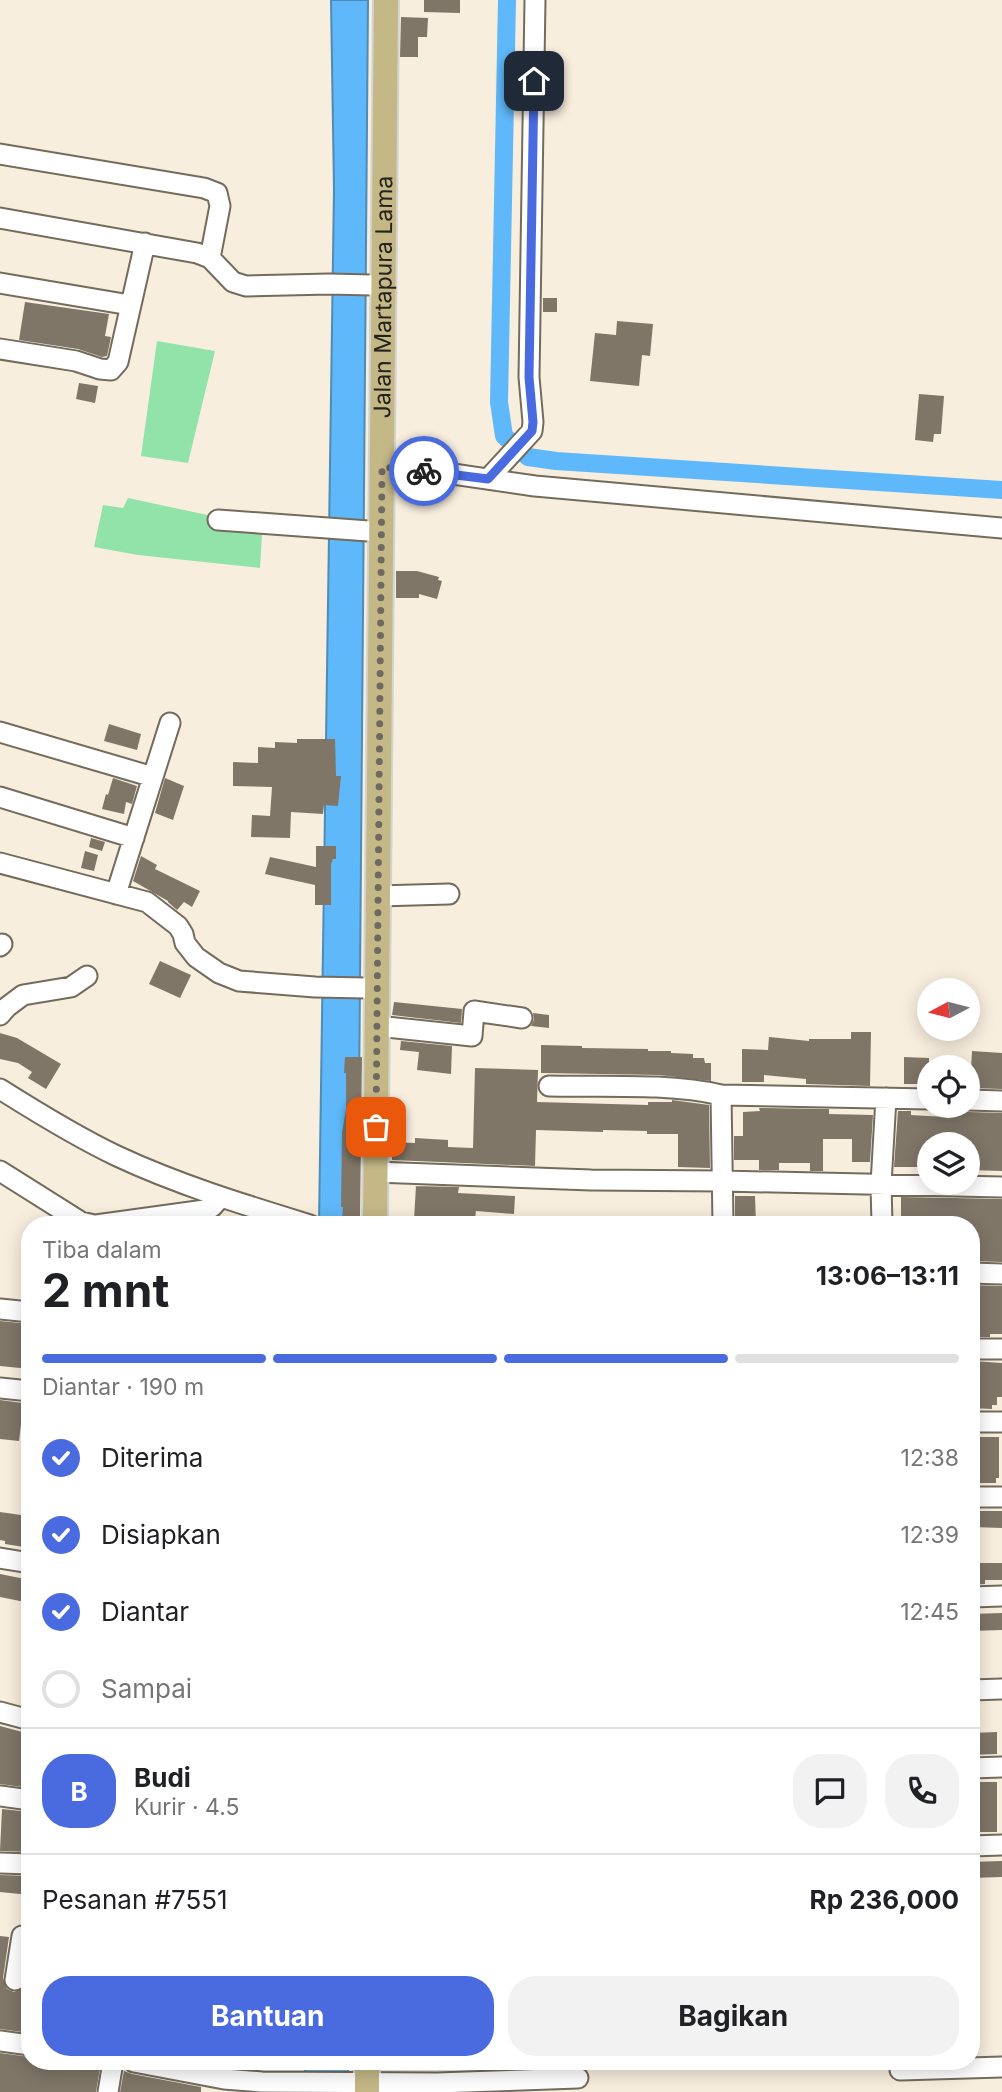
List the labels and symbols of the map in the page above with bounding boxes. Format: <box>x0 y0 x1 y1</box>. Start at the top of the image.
pin <box>504 51 564 111</box>
street label: Jalan Martapura Lama <box>368 176 398 419</box>
courier <box>389 436 459 506</box>
north arrow <box>917 978 980 1041</box>
pin <box>346 1097 406 1157</box>

